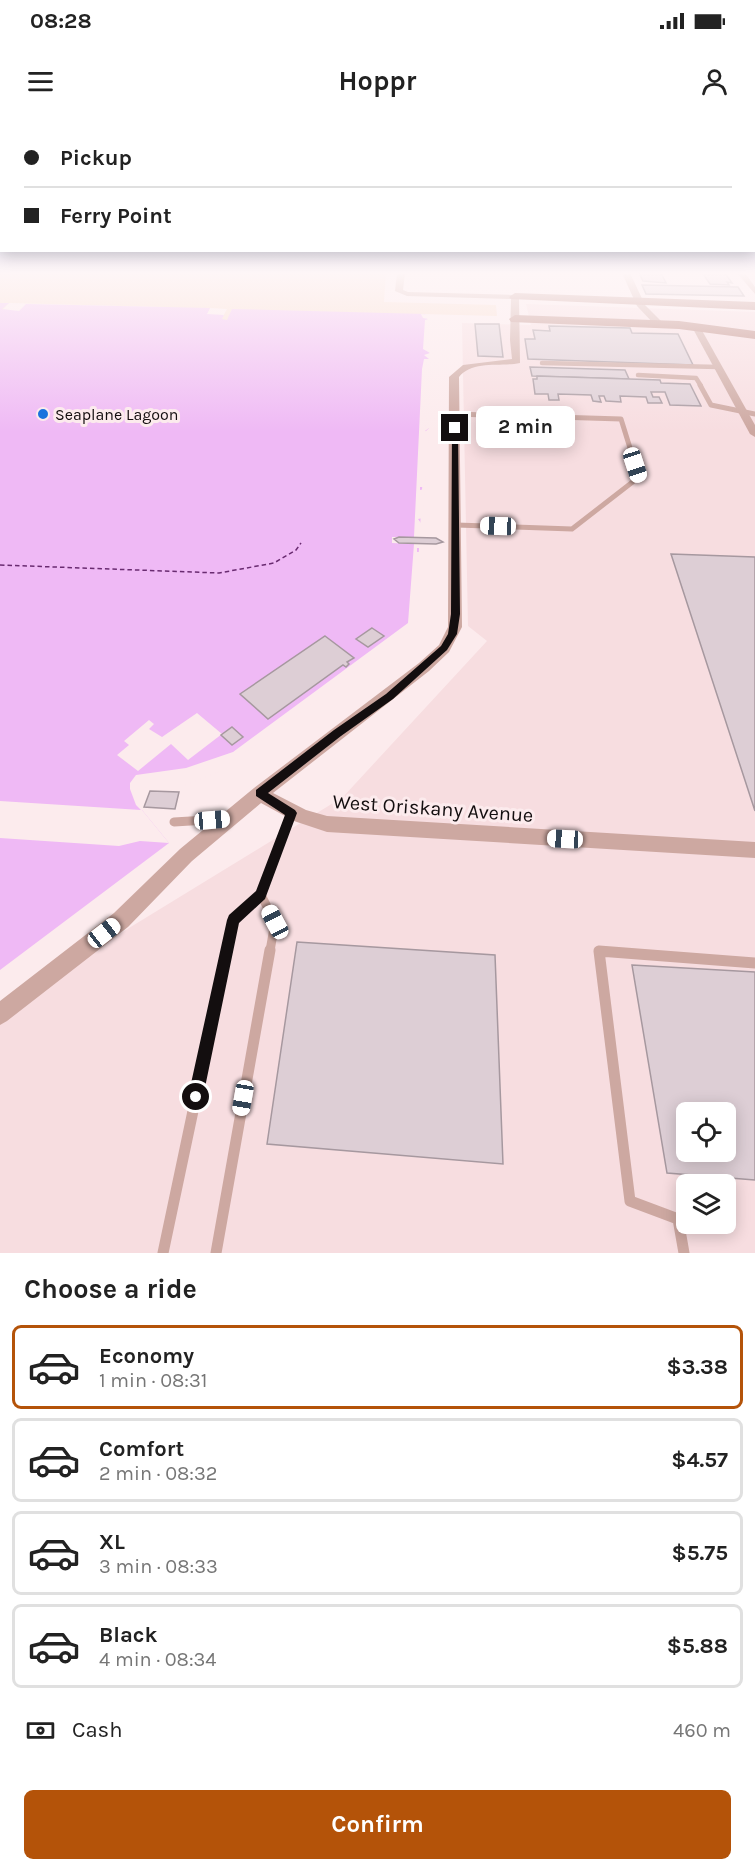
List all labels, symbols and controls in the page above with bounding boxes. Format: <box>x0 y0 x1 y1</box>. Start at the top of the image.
text: 08:28 <box>30 8 92 34</box>
icon: menu <box>24 65 57 98</box>
text: Hoppr <box>339 65 416 97</box>
icon: person <box>698 65 731 98</box>
text: Pickup <box>60 145 132 171</box>
text: Ferry Point <box>60 203 172 229</box>
place label: Seaplane Lagoon <box>55 405 178 424</box>
marker: Seaplane Lagoon <box>36 407 50 421</box>
callout: 2 min <box>476 407 575 449</box>
route end <box>441 414 468 441</box>
text: 2 min <box>498 415 553 438</box>
car <box>621 445 649 485</box>
car <box>480 516 516 536</box>
street label: West Oriskany Avenue <box>332 790 534 827</box>
car <box>193 809 231 831</box>
car <box>547 829 583 849</box>
car <box>259 902 291 942</box>
car <box>84 915 124 951</box>
car <box>231 1079 255 1117</box>
route start <box>182 1083 209 1110</box>
map controls <box>676 1102 736 1234</box>
button: locate <box>676 1102 736 1162</box>
button: layers <box>676 1174 736 1234</box>
text: Choose a ride <box>24 1273 197 1305</box>
icon: car <box>27 1340 81 1394</box>
text: Economy <box>99 1343 194 1369</box>
text: $3.38 <box>667 1354 728 1380</box>
text: 1 min · 08:31 <box>99 1369 207 1392</box>
icon: car <box>27 1433 81 1487</box>
text: Comfort <box>99 1436 184 1462</box>
text: $4.57 <box>671 1447 728 1473</box>
text: 2 min · 08:32 <box>99 1462 217 1485</box>
icon: car <box>27 1526 81 1580</box>
text: XL <box>99 1529 125 1555</box>
text: $5.75 <box>672 1540 728 1566</box>
text: 3 min · 08:33 <box>99 1555 218 1578</box>
icon: car <box>27 1619 81 1673</box>
text: Black <box>99 1622 158 1648</box>
text: $5.88 <box>667 1633 728 1659</box>
text: 4 min · 08:34 <box>99 1648 216 1671</box>
icon: cash <box>24 1714 57 1747</box>
text: Cash <box>72 1717 122 1743</box>
text: 460 m <box>673 1719 731 1742</box>
button: Confirm <box>24 1790 731 1859</box>

